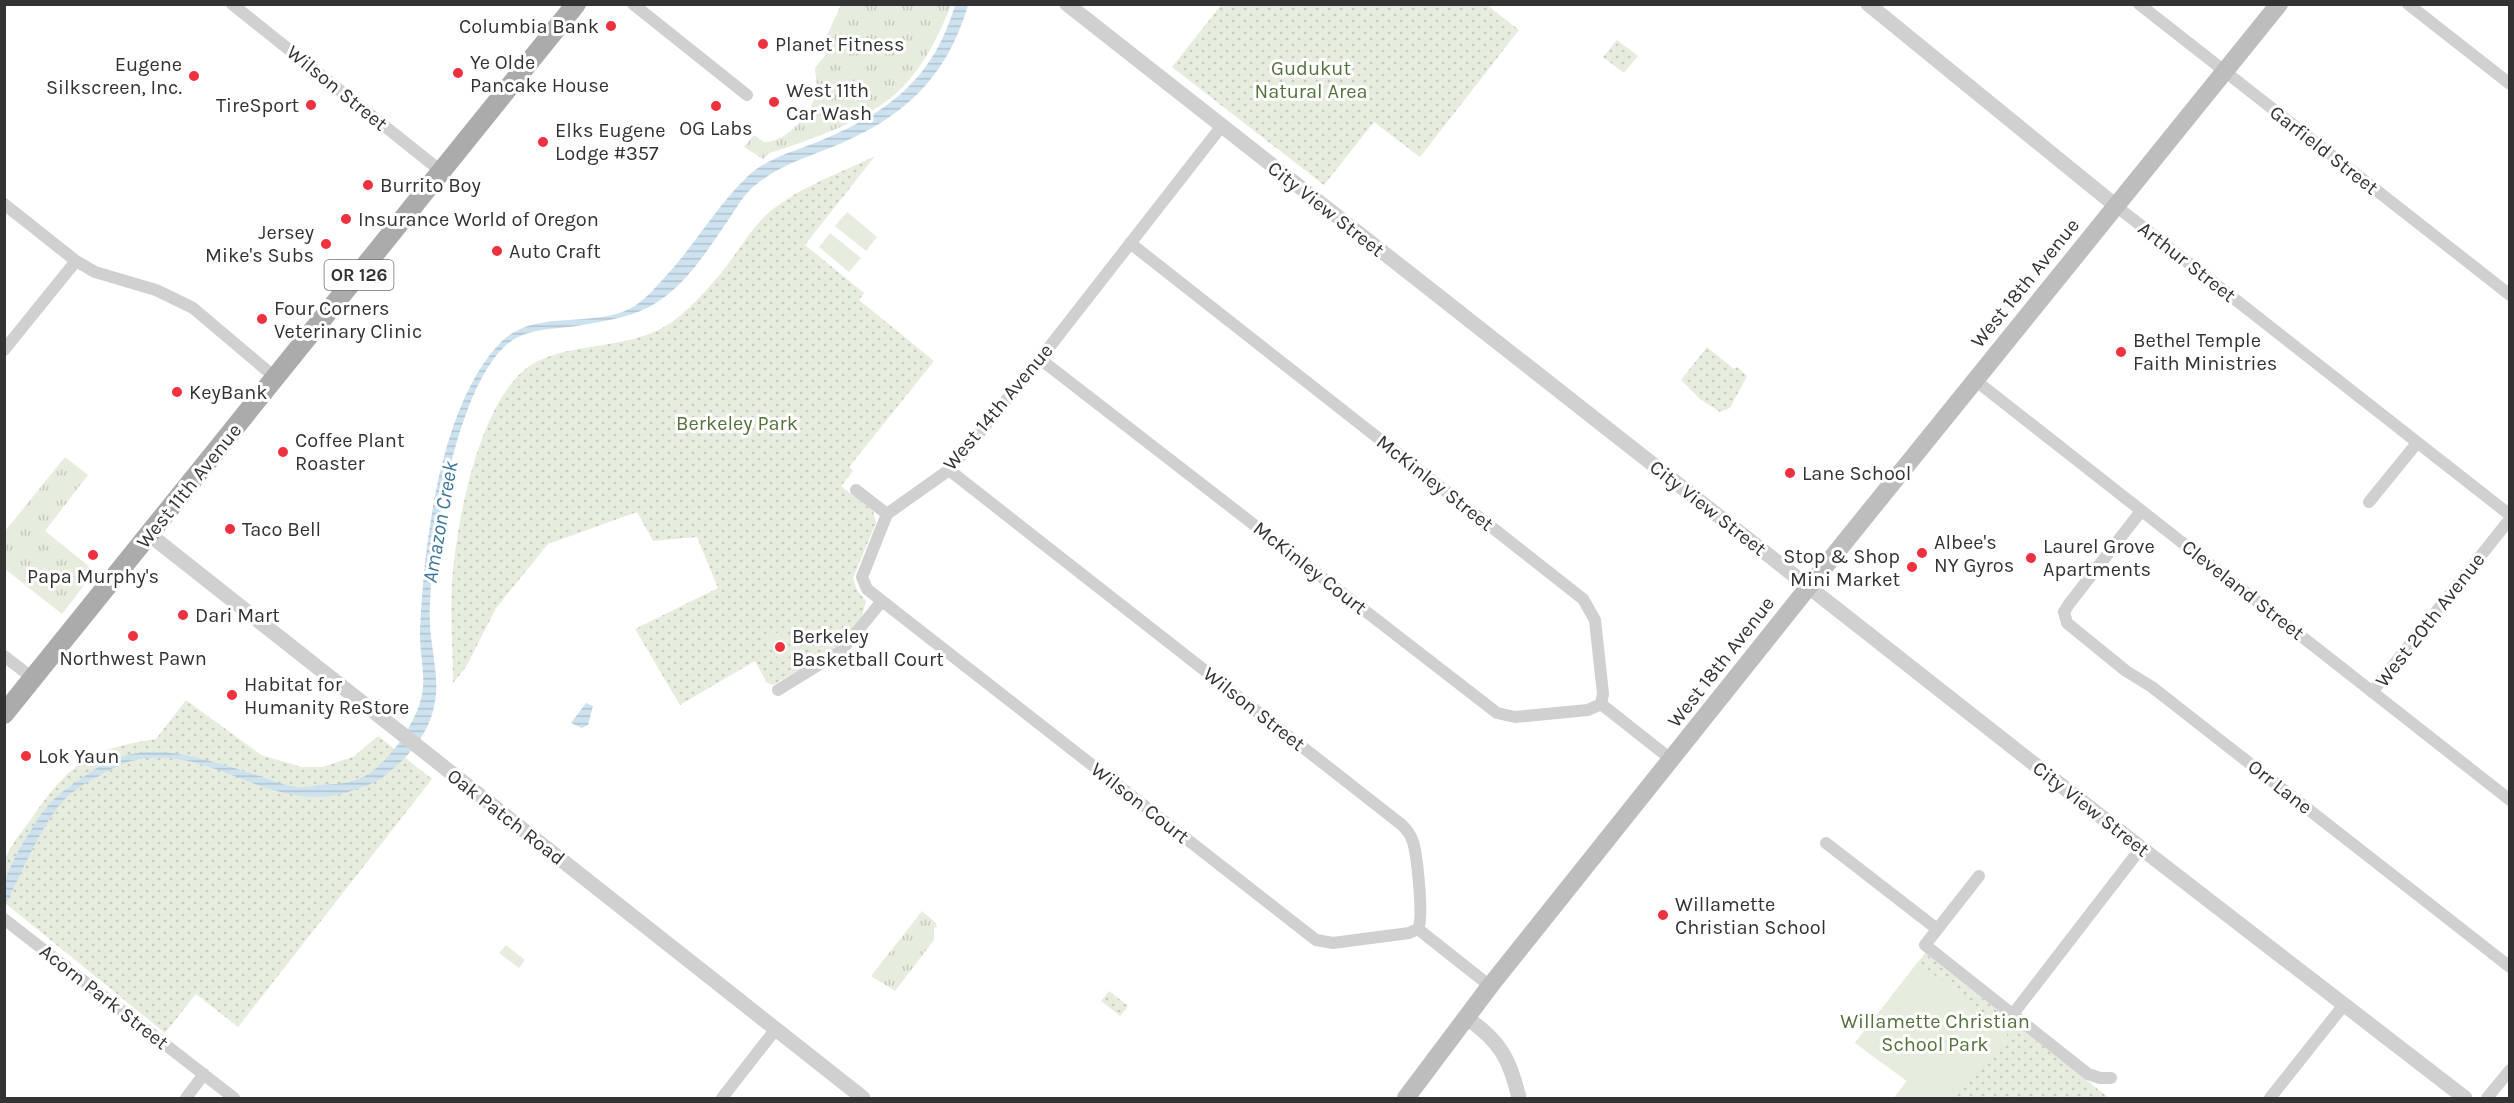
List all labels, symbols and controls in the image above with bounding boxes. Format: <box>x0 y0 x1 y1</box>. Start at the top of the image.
place label: Columbia Bank <box>459 15 599 38</box>
marker: Columbia Bank <box>604 19 618 33</box>
place label: Planet Fitness <box>775 33 905 56</box>
marker: Planet Fitness <box>756 37 770 51</box>
street label: Wilson Street <box>282 40 392 136</box>
place label: Ye Olde Pancake House <box>470 51 609 97</box>
place label: Eugene Silkscreen, Inc. <box>46 53 182 99</box>
park label: Gudukut Natural Area <box>1255 57 1367 103</box>
marker: Ye Olde Pancake House <box>451 66 465 80</box>
marker: Eugene Silkscreen, Inc. <box>187 69 201 83</box>
place label: West 11th Car Wash <box>786 79 872 125</box>
place label: TireSport <box>216 94 299 117</box>
marker: West 11th Car Wash <box>767 95 781 109</box>
marker: TireSport <box>304 98 318 112</box>
marker: OG Labs <box>709 99 723 113</box>
street label: Garfield Street <box>2265 101 2383 200</box>
place label: OG Labs <box>679 117 753 140</box>
place label: Elks Eugene Lodge #357 <box>555 119 666 165</box>
marker: Elks Eugene Lodge #357 <box>536 135 550 149</box>
street label: City View Street <box>1263 156 1389 262</box>
place label: Burrito Boy <box>380 174 481 197</box>
marker: Burrito Boy <box>361 178 375 192</box>
place label: Insurance World of Oregon <box>358 208 599 231</box>
marker: Insurance World of Oregon <box>339 212 353 226</box>
street label: West 18th Avenue <box>1966 214 2084 352</box>
street label: Arthur Street <box>2134 217 2241 307</box>
place label: Jersey Mike's Subs <box>205 221 314 267</box>
marker: Jersey Mike's Subs <box>319 237 333 251</box>
place label: Auto Craft <box>509 240 601 263</box>
marker: Auto Craft <box>490 244 504 258</box>
road number: OR 126 <box>324 260 394 290</box>
place label: Four Corners Veterinary Clinic <box>274 297 422 343</box>
marker: Four Corners Veterinary Clinic <box>255 312 269 326</box>
place label: Bethel Temple Faith Ministries <box>2133 329 2277 375</box>
street label: West 14th Avenue <box>938 339 1058 475</box>
marker: Bethel Temple Faith Ministries <box>2114 345 2128 359</box>
place label: KeyBank <box>189 381 268 404</box>
marker: KeyBank <box>170 385 184 399</box>
park label: Berkeley Park <box>676 412 798 435</box>
street label: West 11th Avenue <box>132 419 246 553</box>
place label: Coffee Plant Roaster <box>295 429 405 475</box>
street label: McKinley Street <box>1372 430 1499 536</box>
marker: Coffee Plant Roaster <box>276 445 290 459</box>
street label: City View Street <box>1645 455 1771 561</box>
water label: Amazon Creek <box>417 459 463 585</box>
place label: Lane School <box>1802 462 1911 485</box>
marker: Lane School <box>1783 466 1797 480</box>
street label: McKinley Court <box>1249 517 1372 620</box>
place label: Taco Bell <box>242 518 321 541</box>
marker: Taco Bell <box>223 522 237 536</box>
place label: Albee's NY Gyros <box>1934 531 2014 577</box>
place label: Laurel Grove Apartments <box>2043 535 2155 581</box>
street label: Cleveland Street <box>2177 535 2309 645</box>
place label: Stop & Shop Mini Market <box>1783 545 1900 591</box>
marker: Albee's NY Gyros <box>1915 546 1929 560</box>
marker: Papa Murphy's <box>86 548 100 562</box>
street label: West 20th Avenue <box>2370 548 2490 692</box>
marker: Laurel Grove Apartments <box>2024 551 2038 565</box>
marker: Stop & Shop Mini Market <box>1905 560 1919 574</box>
place label: Papa Murphy's <box>27 565 159 588</box>
street label: West 18th Avenue <box>1663 592 1779 732</box>
place label: Dari Mart <box>195 604 280 627</box>
marker: Dari Mart <box>176 608 190 622</box>
place label: Berkeley Basketball Court <box>792 625 944 671</box>
marker: Northwest Pawn <box>126 629 140 643</box>
marker: Berkeley Basketball Court <box>773 640 787 654</box>
place label: Northwest Pawn <box>59 647 207 670</box>
street label: Wilson Street <box>1199 662 1310 756</box>
place label: Habitat for Humanity ReStore <box>244 673 409 719</box>
marker: Habitat for Humanity ReStore <box>225 688 239 702</box>
place label: Lok Yaun <box>38 745 119 768</box>
marker: Lok Yaun <box>19 749 33 763</box>
street label: Orr Lane <box>2243 755 2317 819</box>
street label: City View Street <box>2028 756 2154 862</box>
street label: Wilson Court <box>1087 758 1194 849</box>
street label: Oak Patch Road <box>443 764 569 870</box>
place label: Willamette Christian School <box>1675 893 1826 939</box>
marker: Willamette Christian School <box>1656 908 1670 922</box>
street label: Acorn Park Street <box>35 940 173 1055</box>
park label: Willamette Christian School Park <box>1840 1010 2030 1056</box>

